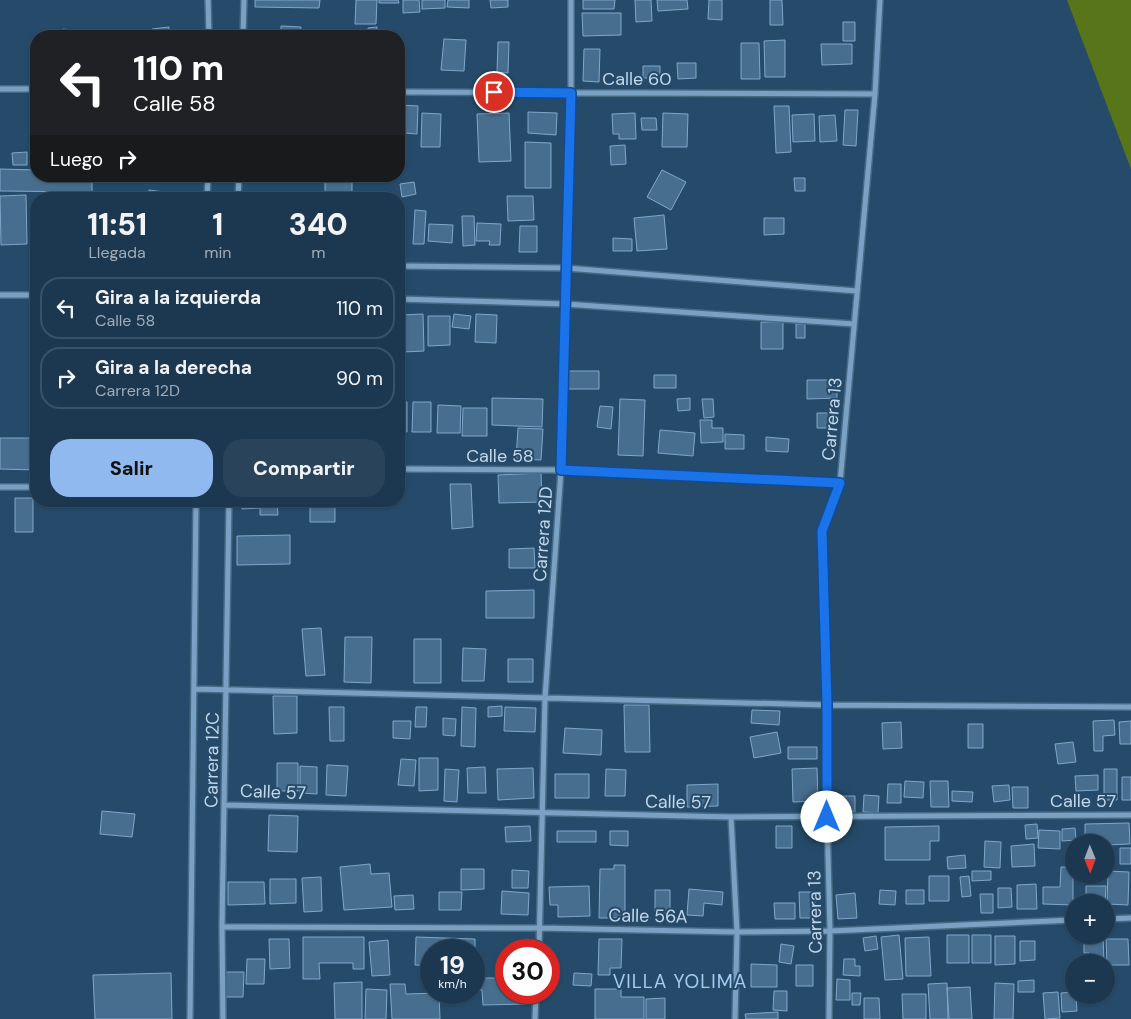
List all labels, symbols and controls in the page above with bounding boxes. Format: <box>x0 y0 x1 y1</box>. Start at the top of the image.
text: 110 m <box>133 45 224 91</box>
icon: left <box>50 50 115 115</box>
street label: Calle 60 <box>602 67 672 91</box>
pin <box>473 71 515 113</box>
icon: arrive <box>480 78 508 106</box>
text: Calle 58 <box>133 89 216 118</box>
icon: right <box>113 145 141 173</box>
text: Luego <box>50 147 103 172</box>
text: 11:51 <box>87 205 147 244</box>
text: 1 <box>212 205 223 244</box>
text: 340 <box>289 205 348 244</box>
text: Llegada <box>88 242 146 263</box>
text: min <box>204 242 232 263</box>
text: m <box>311 242 325 263</box>
text: Gira a la izquierda <box>95 285 261 310</box>
icon: left <box>52 294 80 322</box>
text: 110 m <box>336 296 383 321</box>
text: Calle 58 <box>95 310 155 331</box>
text: Gira a la derecha <box>95 355 252 380</box>
icon: right <box>52 364 80 392</box>
text: 90 m <box>336 366 383 391</box>
street label: Carrera 13 <box>816 376 848 462</box>
text: Carrera 12D <box>95 380 180 401</box>
button: Salir <box>50 439 213 497</box>
button: Compartir <box>223 439 385 497</box>
street label: Calle 58 <box>466 444 534 468</box>
street label: Carrera 12D <box>528 486 558 582</box>
street label: Carrera 12C <box>199 712 225 808</box>
street label: Calle 57 <box>240 779 306 805</box>
street label: Calle 57 <box>645 789 711 815</box>
street label: Calle 57 <box>1050 789 1116 813</box>
position arrow <box>800 790 852 842</box>
north arrow <box>1065 834 1115 884</box>
map controls <box>1065 834 1115 1004</box>
street label: Carrera 13 <box>802 870 828 954</box>
button: + <box>1065 894 1115 944</box>
street label: Calle 56A <box>608 903 688 929</box>
speed limit sign: 30 <box>495 939 560 1004</box>
text: 19 <box>440 949 465 982</box>
button: − <box>1065 954 1115 1004</box>
district label: VILLA YOLIMA <box>613 969 747 994</box>
text: km/h <box>438 976 467 992</box>

